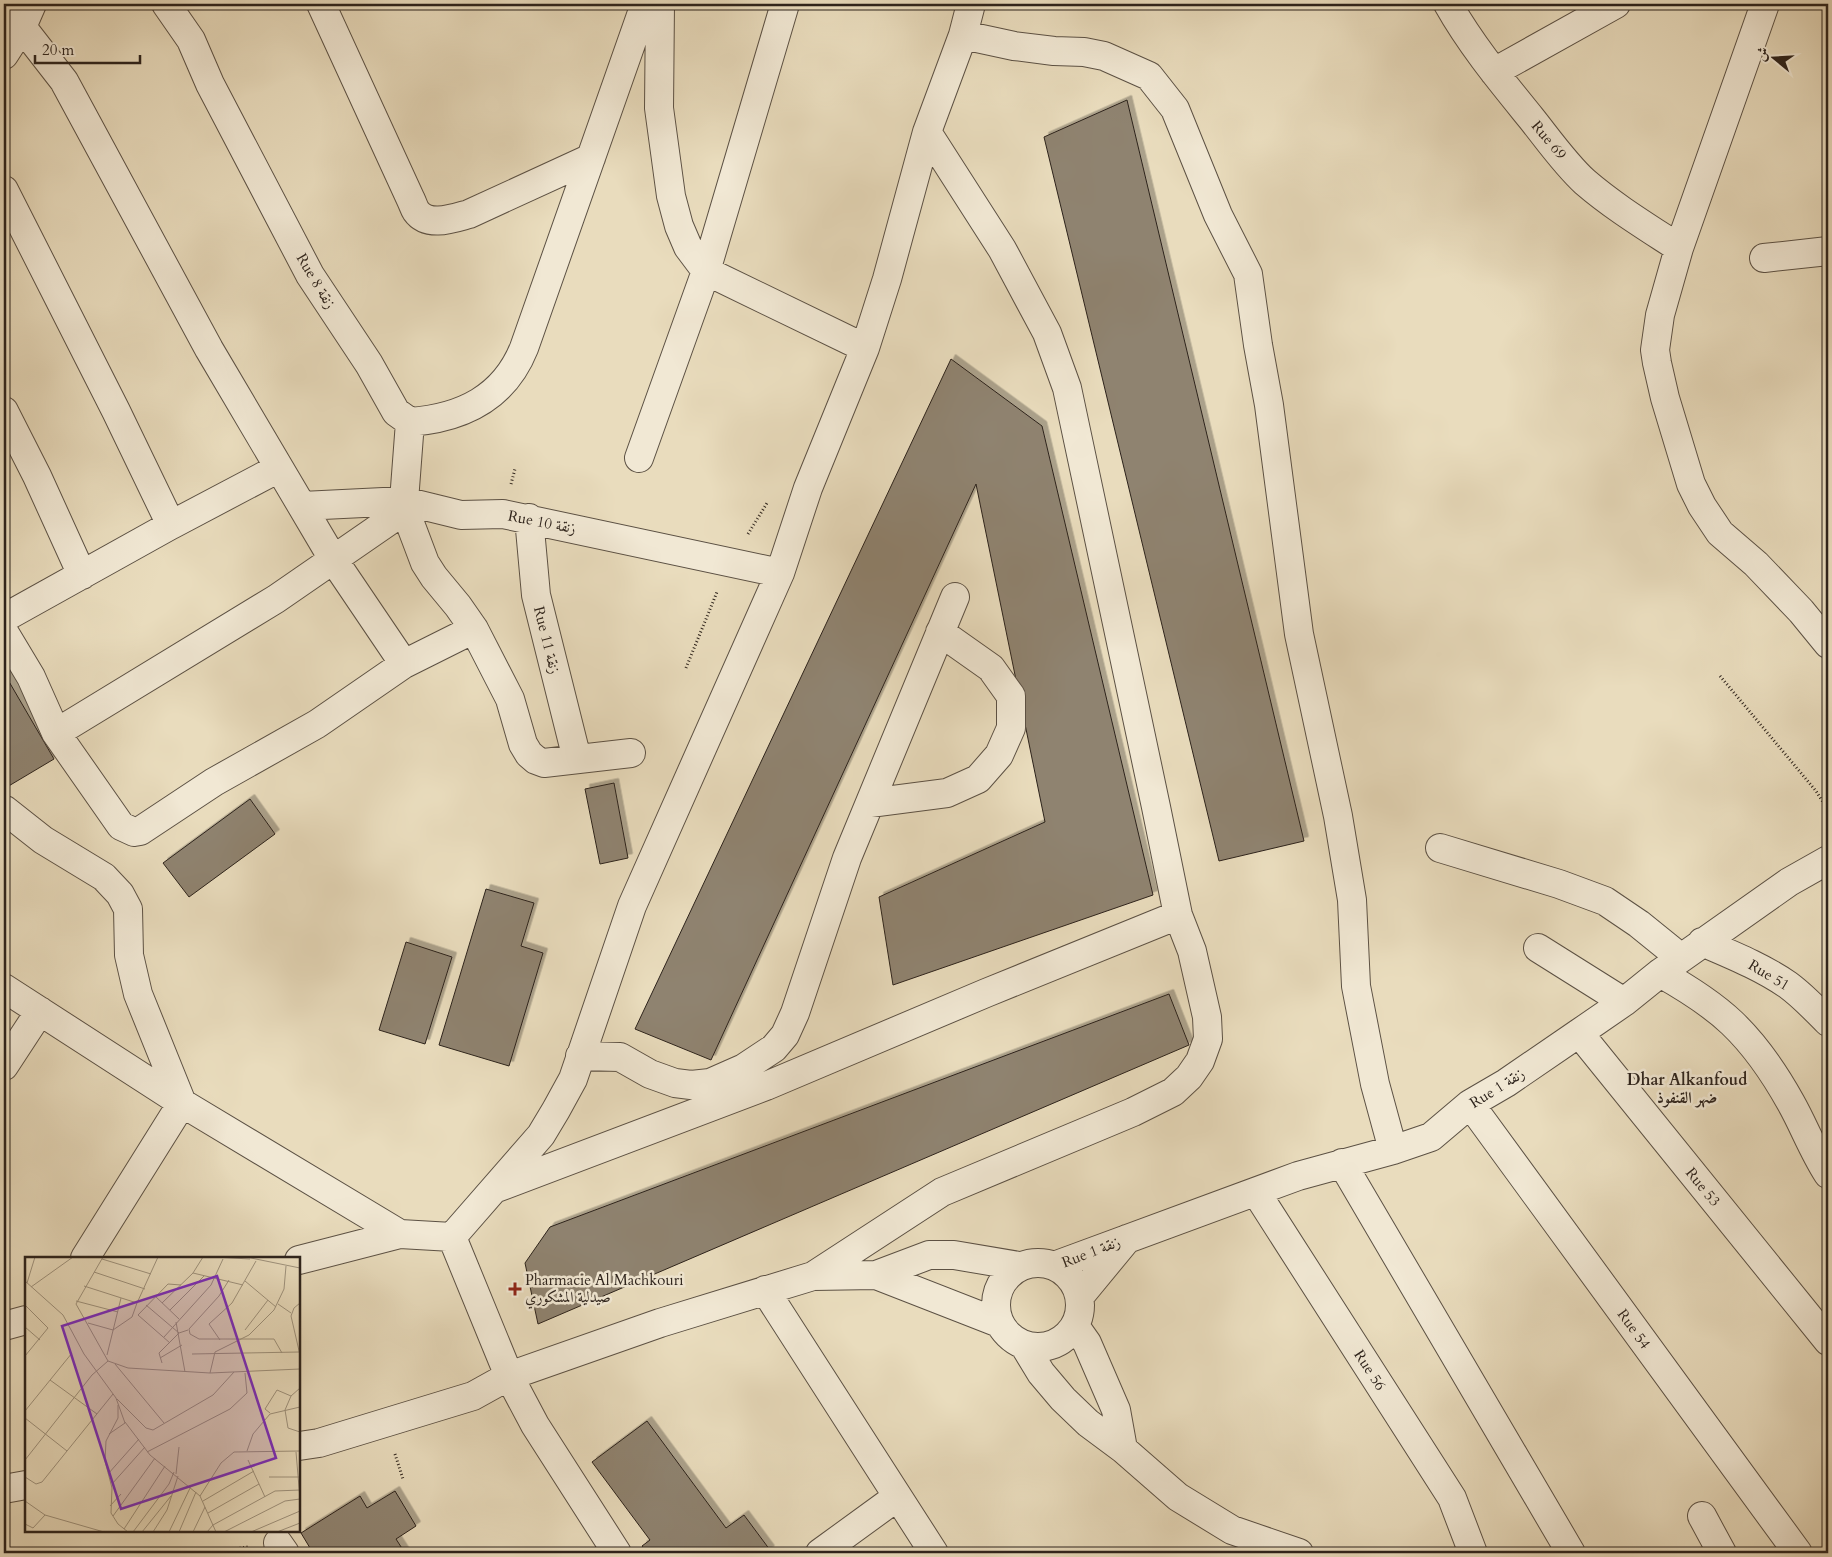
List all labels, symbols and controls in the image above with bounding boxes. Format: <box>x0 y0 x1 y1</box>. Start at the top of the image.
scale bar <box>35 32 140 64</box>
north arrow <box>1750 32 1800 82</box>
text: 20 m <box>42 40 74 60</box>
text: ش <box>1751 44 1773 64</box>
street label: Rue 69 <box>1527 116 1571 164</box>
street label: Rue 8 زنقة <box>292 250 340 312</box>
street label: Rue 10 زنقة <box>506 506 578 538</box>
street label: Rue 11 زنقة <box>529 604 565 676</box>
street label: Rue 51 <box>1745 955 1793 995</box>
street label: Rue 1 زنقة <box>1466 1063 1528 1113</box>
district label: Dhar Alkanfoud ضهر القنفوذ <box>1627 1069 1747 1109</box>
street label: Rue 53 <box>1681 1163 1725 1211</box>
street label: Rue 1 زنقة <box>1059 1232 1123 1272</box>
inset map <box>25 1257 300 1532</box>
place label: Pharmacie Al Machkouri صيدلية المشكوري <box>525 1270 683 1309</box>
marker: Pharmacie Al Machkouri صيدلية المشكوري <box>509 1283 521 1295</box>
street label: Rue 54 <box>1613 1305 1655 1353</box>
street label: Rue 56 <box>1349 1346 1391 1395</box>

